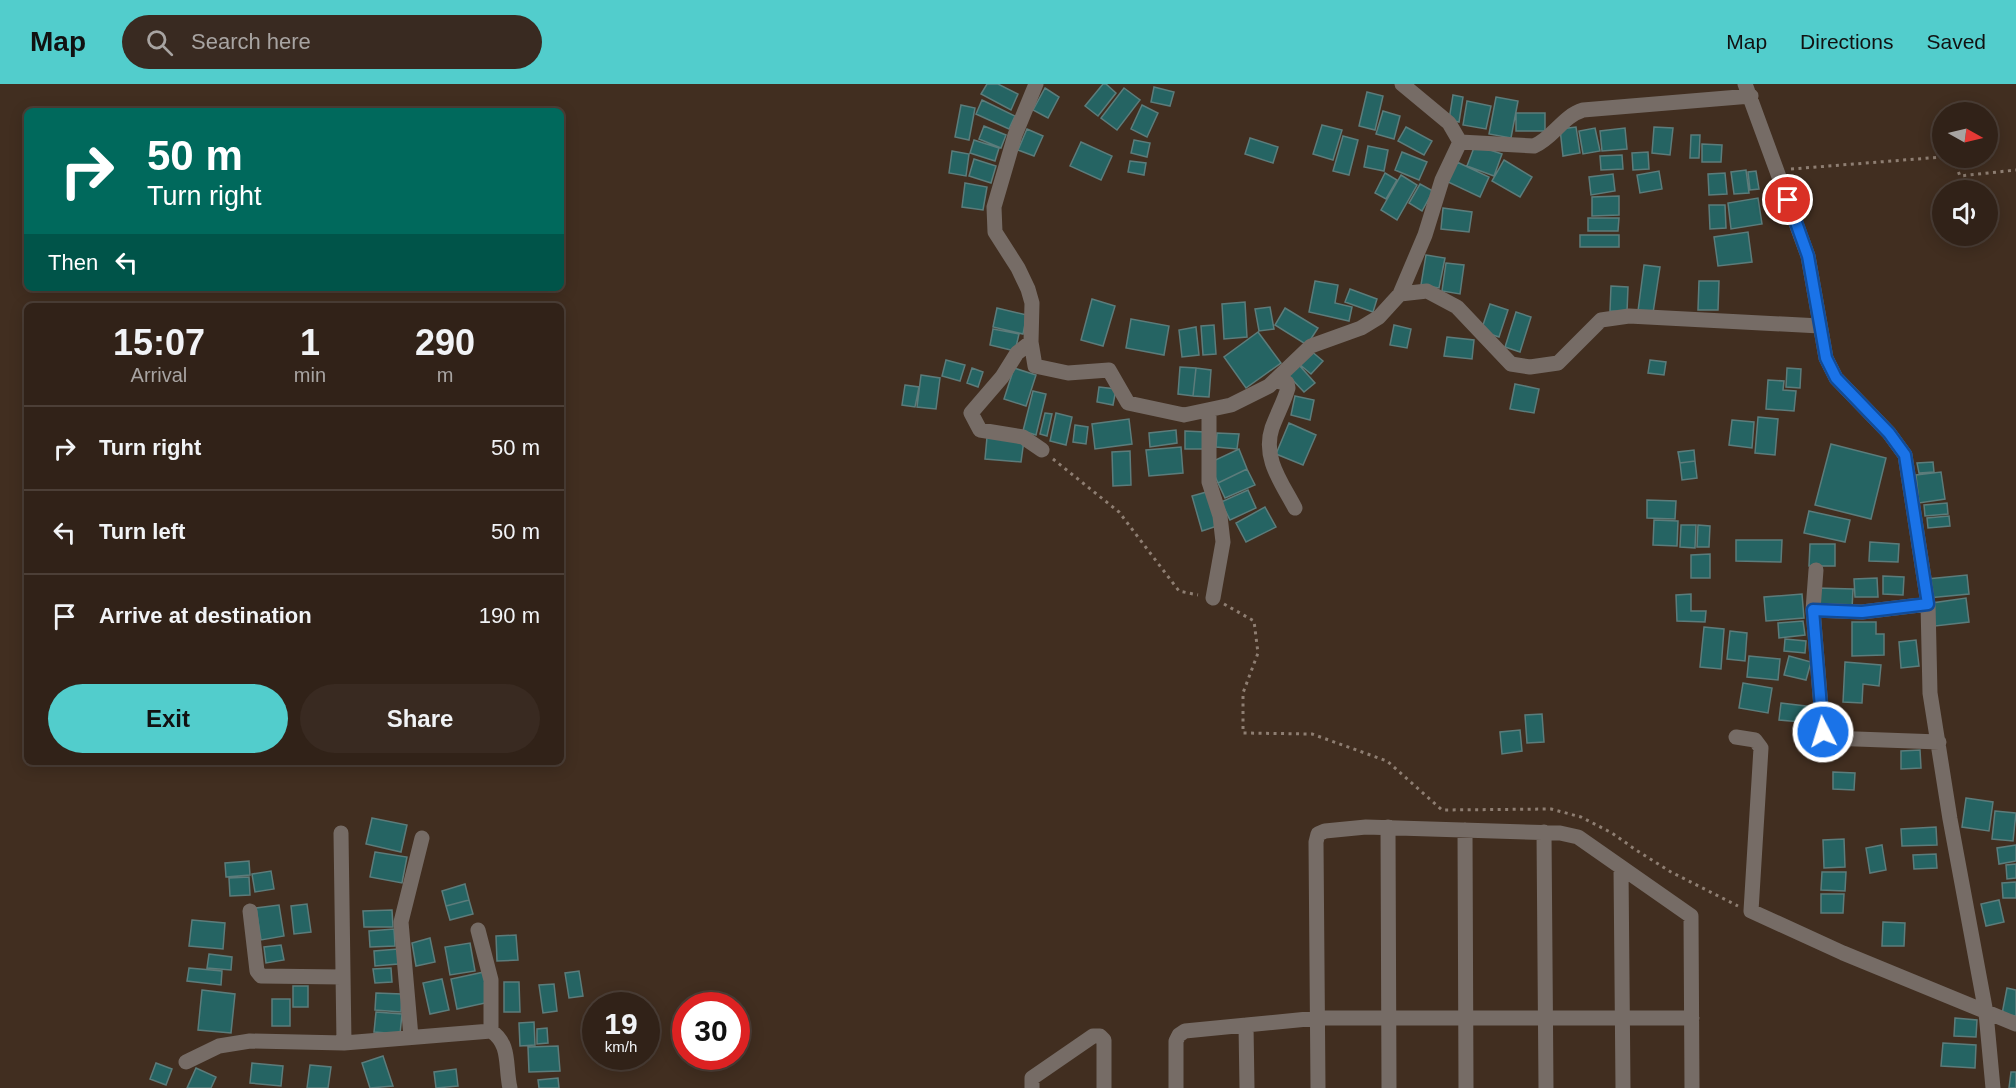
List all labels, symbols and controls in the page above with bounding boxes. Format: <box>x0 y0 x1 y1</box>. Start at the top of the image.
search box <box>122 15 542 69</box>
text: Map <box>30 26 86 57</box>
icon: search <box>143 26 176 59</box>
text: Search here <box>191 29 311 54</box>
text: Map <box>1726 30 1767 53</box>
text: Directions <box>1800 30 1893 53</box>
text: Saved <box>1926 30 1986 53</box>
north arrow <box>1932 102 1998 168</box>
map controls <box>1932 102 1998 246</box>
icon: right <box>48 132 126 210</box>
text: 50 m <box>147 132 243 179</box>
pin <box>1762 174 1813 225</box>
button: sound <box>1932 180 1998 246</box>
text: Turn right <box>147 181 262 211</box>
icon: arrive <box>1771 183 1804 216</box>
icon: left <box>110 246 143 279</box>
text: Then <box>48 250 98 275</box>
text: 15:07 <box>113 322 205 363</box>
text: 1 <box>300 322 320 363</box>
text: 290 <box>415 322 475 363</box>
text: Arrival <box>131 364 187 386</box>
text: min <box>294 364 326 386</box>
text: m <box>437 364 453 386</box>
icon: right <box>48 432 81 465</box>
text: Turn right <box>99 435 201 460</box>
text: 50 m <box>491 435 540 460</box>
icon: left <box>48 516 81 549</box>
text: Turn left <box>99 519 185 544</box>
text: 50 m <box>491 519 540 544</box>
icon: arrive <box>48 600 81 633</box>
text: Arrive at destination <box>99 603 312 628</box>
text: 190 m <box>479 603 540 628</box>
button: Exit <box>48 684 288 753</box>
button: Share <box>300 684 540 753</box>
position arrow <box>1791 700 1855 764</box>
speed limit sign: 30 <box>672 992 750 1070</box>
text: 19 <box>604 1007 638 1040</box>
text: km/h <box>605 1038 637 1055</box>

